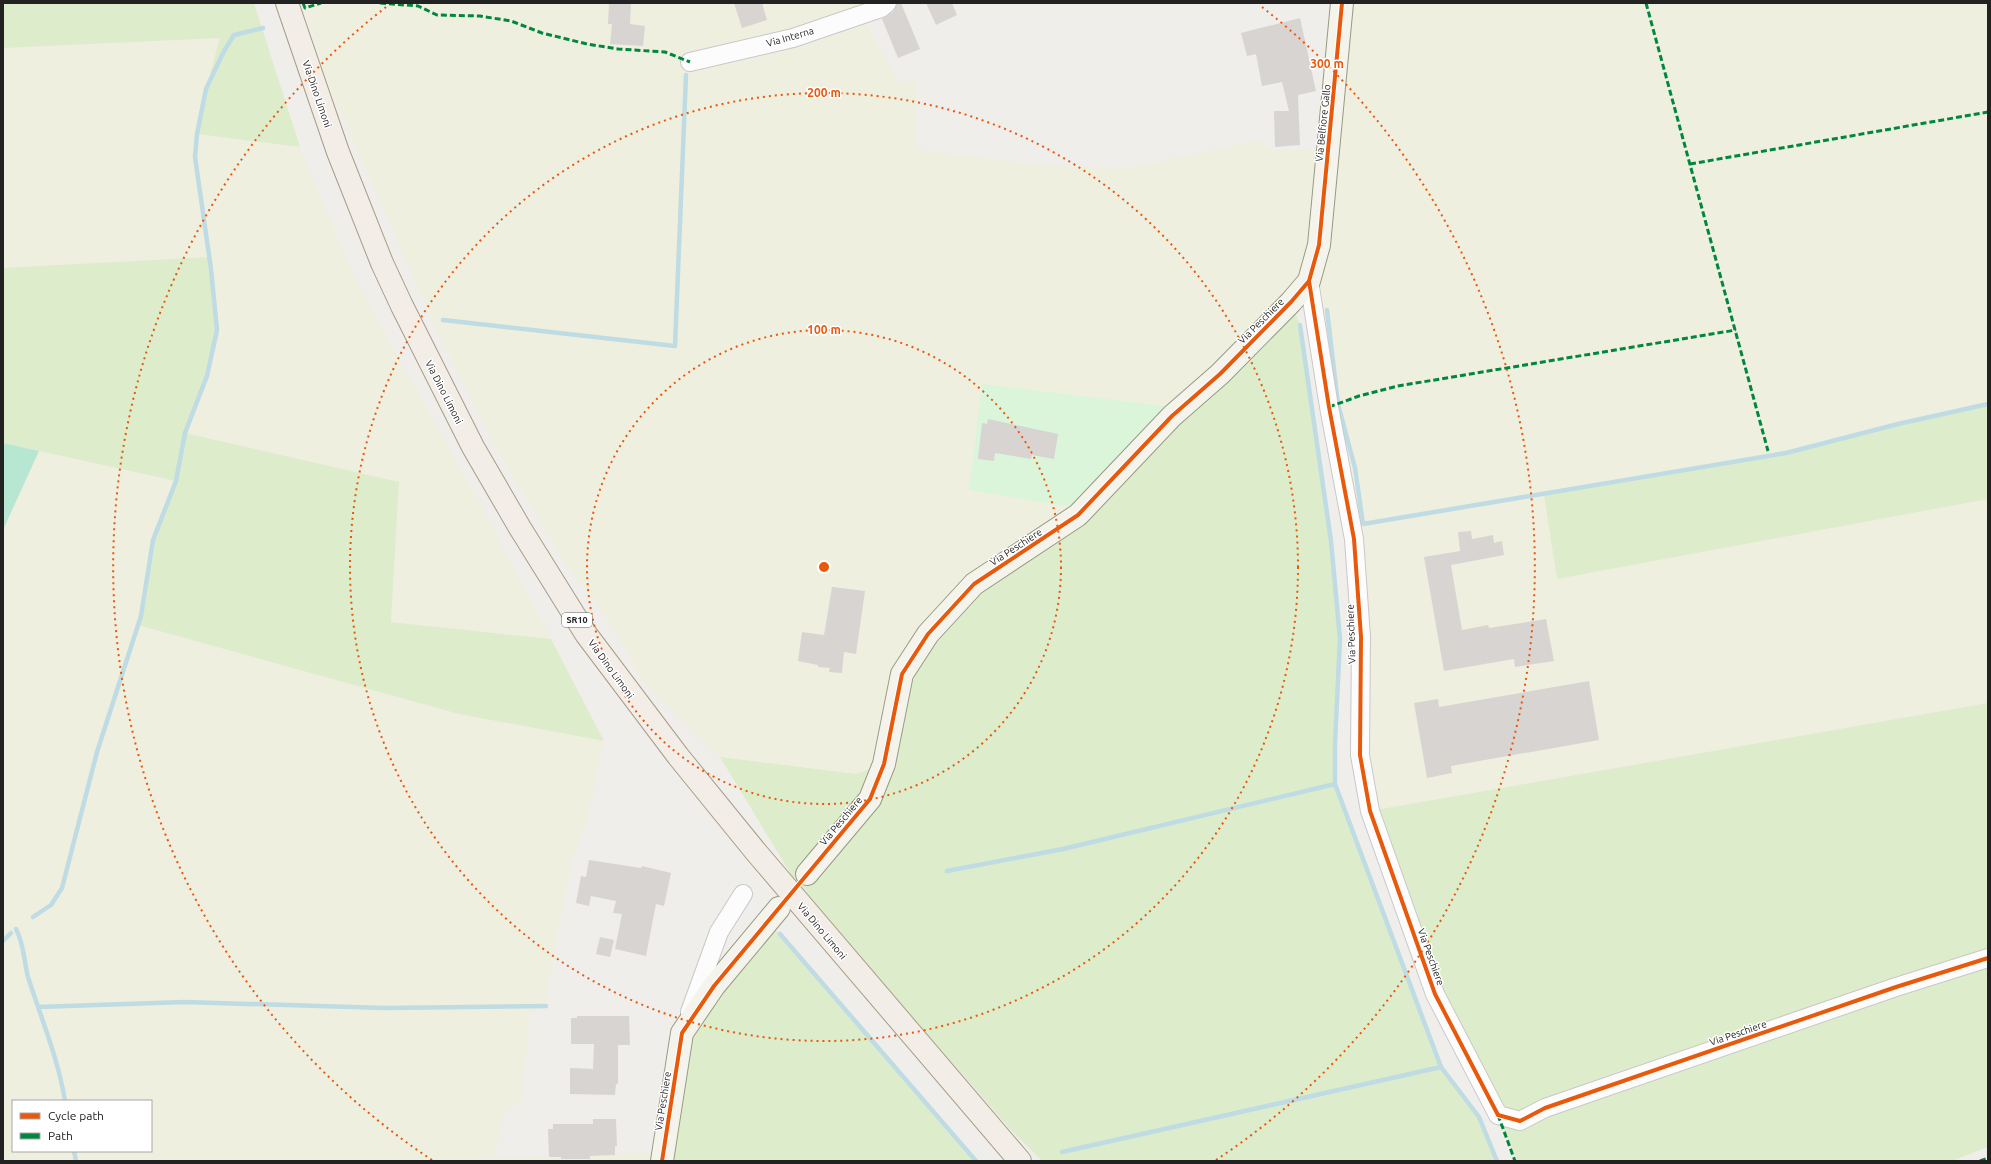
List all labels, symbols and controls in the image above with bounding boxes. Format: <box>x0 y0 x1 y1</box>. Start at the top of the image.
street label: Via Interna <box>765 25 815 49</box>
text: 300 m <box>1310 57 1344 70</box>
street label: Via Dino Limoni <box>300 59 334 129</box>
street label: Via Belfiore Gallo <box>1313 84 1333 162</box>
text: 200 m <box>807 86 841 99</box>
street label: Via Peschiere <box>1236 296 1286 346</box>
text: 100 m <box>807 323 841 336</box>
street label: Via Dino Limoni <box>423 358 465 426</box>
street label: Via Peschiere <box>988 526 1044 568</box>
centre of rings <box>817 560 831 574</box>
street label: Via Peschiere <box>1344 604 1358 664</box>
road number: SR10 <box>562 613 592 627</box>
street label: Via Dino Limoni <box>586 637 636 701</box>
street label: Via Peschiere <box>818 795 864 847</box>
street label: Via Dino Limoni <box>795 901 849 961</box>
street label: Via Peschiere <box>1416 927 1446 987</box>
street label: Via Peschiere <box>1708 1018 1768 1048</box>
street label: Via Peschiere <box>653 1071 673 1131</box>
legend <box>12 1100 152 1152</box>
text: Cycle path <box>48 1109 104 1122</box>
text: Path <box>48 1129 73 1142</box>

